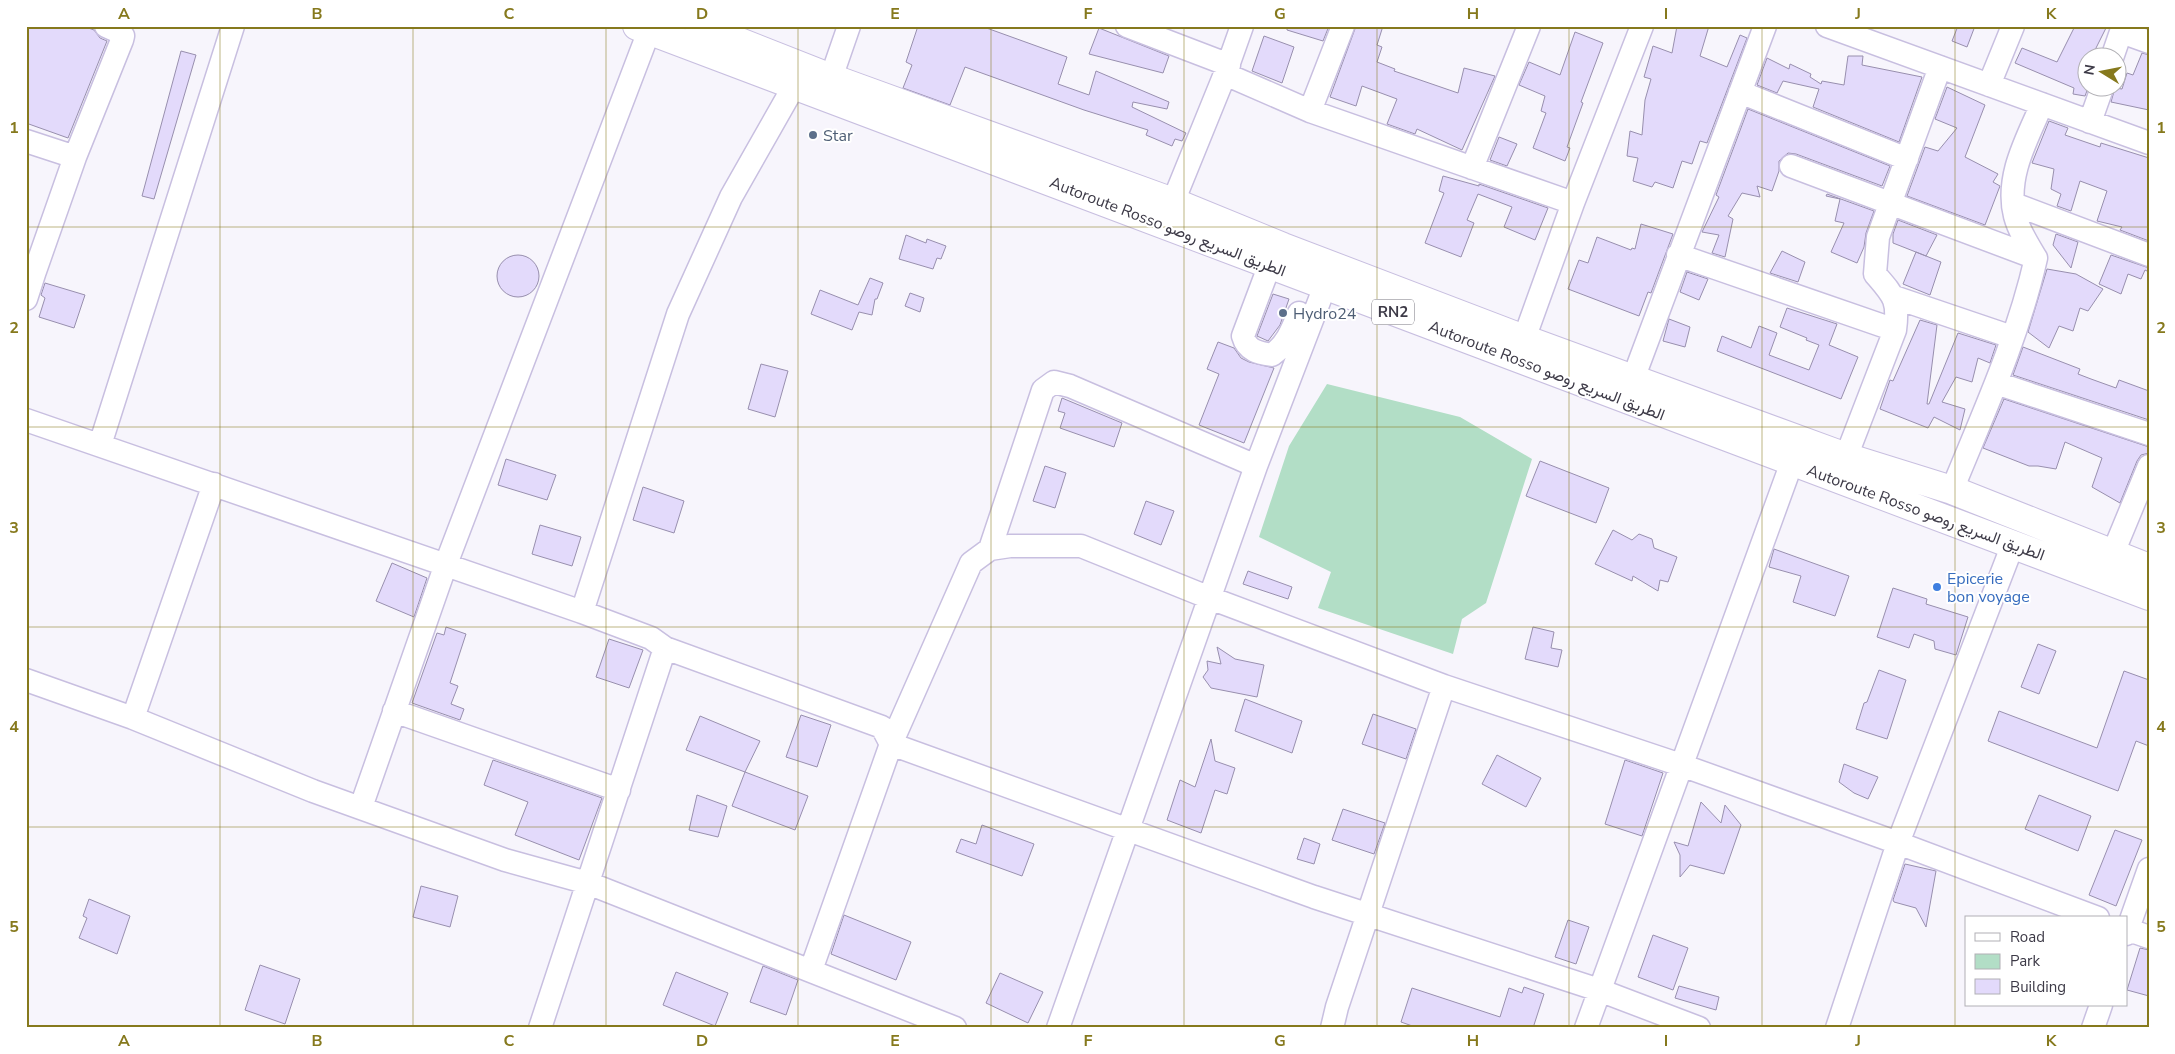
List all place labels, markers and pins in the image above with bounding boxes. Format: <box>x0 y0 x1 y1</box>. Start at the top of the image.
place label: Star <box>823 125 853 147</box>
marker: Star <box>807 129 819 141</box>
place label: Hydro24 <box>1293 303 1357 325</box>
marker: Hydro24 <box>1277 307 1289 319</box>
place label: Epicerie bon voyage <box>1947 568 2030 608</box>
marker: Epicerie bon voyage <box>1931 581 1943 593</box>

